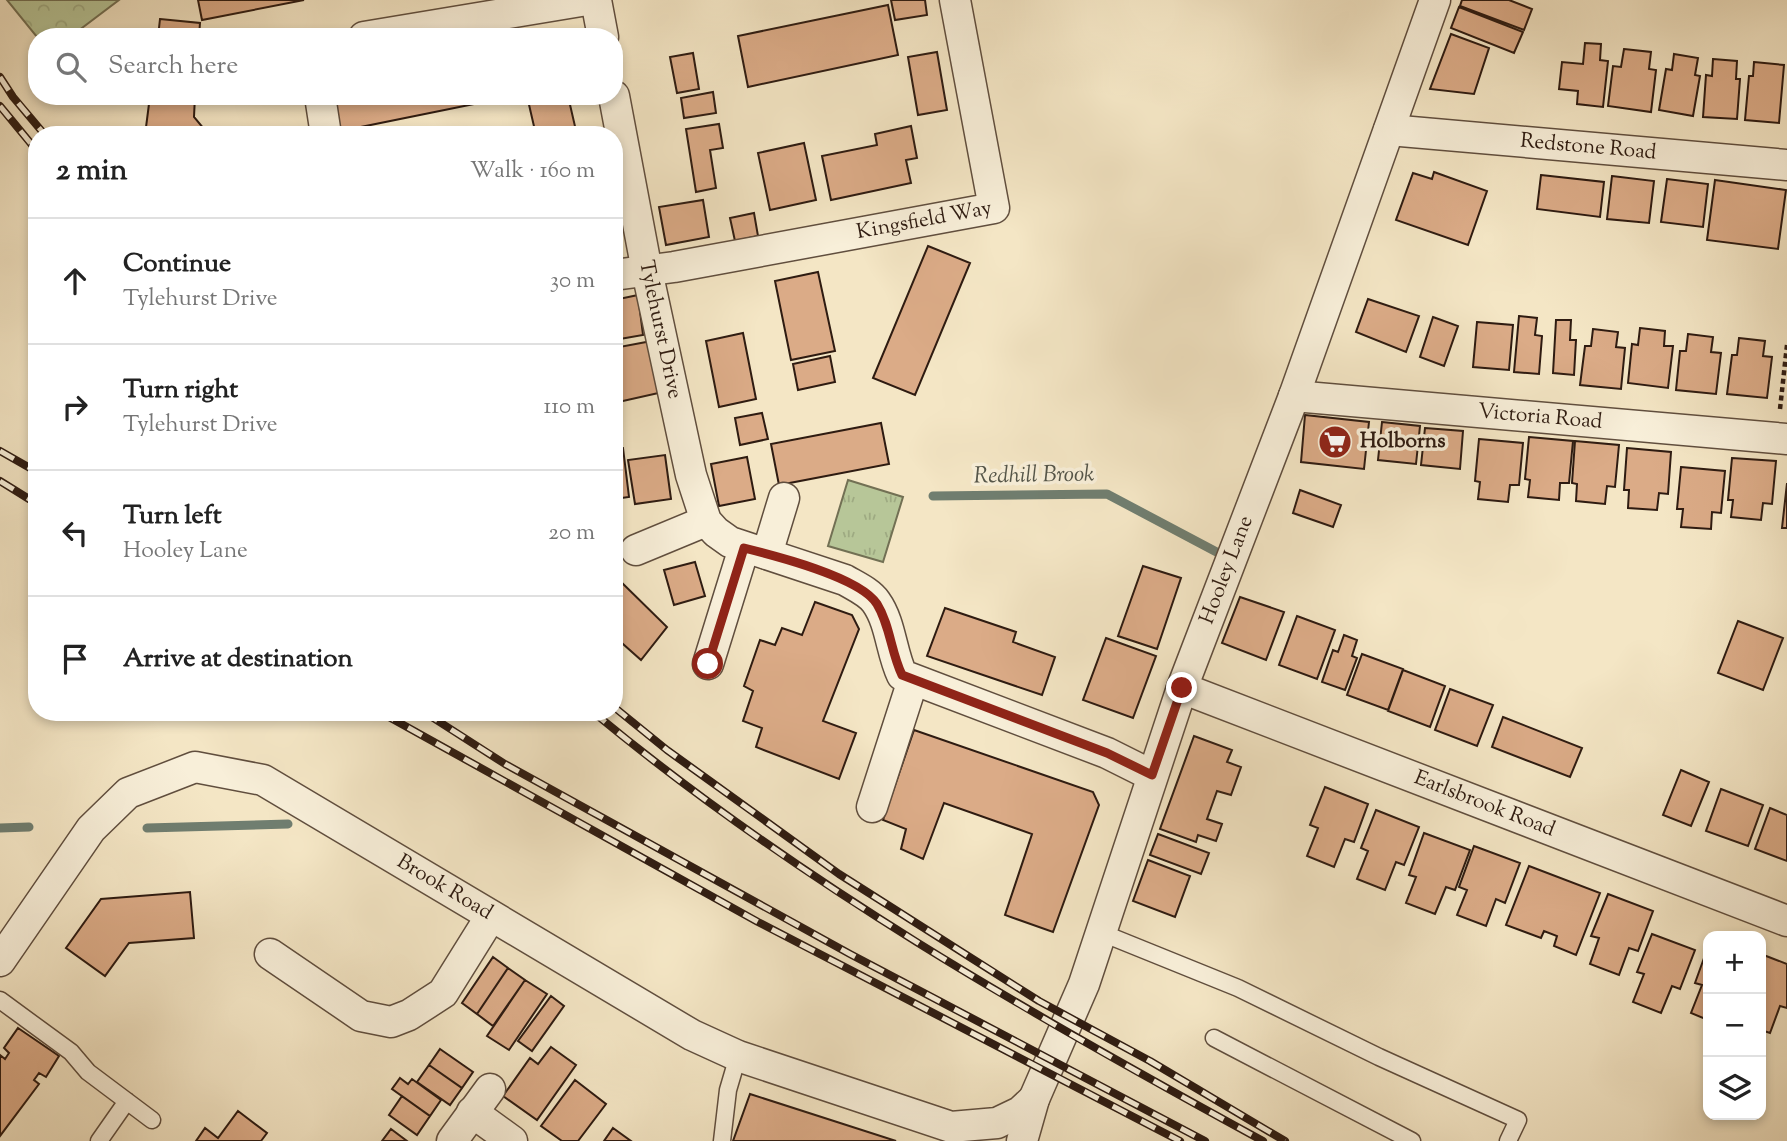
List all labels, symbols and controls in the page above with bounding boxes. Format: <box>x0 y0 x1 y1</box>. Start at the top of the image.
search box <box>28 28 623 105</box>
icon: search <box>52 48 90 86</box>
text: Search here <box>108 48 238 85</box>
street label: Redstone Road <box>1519 127 1658 168</box>
text: 2 min <box>56 150 128 193</box>
text: Walk · 160 m <box>470 155 595 188</box>
street label: Kingsfield Way <box>854 194 995 248</box>
text: Continue <box>123 246 231 283</box>
street label: Tylehurst Drive <box>630 258 689 402</box>
icon: ahead <box>56 262 94 300</box>
text: 30 m <box>550 265 595 298</box>
text: Tylehurst Drive <box>123 283 278 316</box>
text: Turn right <box>123 372 238 409</box>
icon: right <box>56 388 94 426</box>
text: 110 m <box>544 391 595 424</box>
street label: Victoria Road <box>1477 397 1604 438</box>
text: Tylehurst Drive <box>123 409 278 442</box>
supermarket icon: Holborns <box>1316 423 1354 461</box>
place label: Holborns <box>1360 427 1446 457</box>
water label: Redhill Brook <box>973 458 1095 494</box>
text: Turn left <box>123 498 222 535</box>
street label: Hooley Lane <box>1193 512 1262 629</box>
icon: left <box>56 514 94 552</box>
text: 20 m <box>548 517 595 550</box>
text: Hooley Lane <box>123 535 248 568</box>
icon: arrive <box>56 640 94 678</box>
text: Arrive at destination <box>123 641 353 678</box>
route start <box>692 648 723 679</box>
route end <box>1166 672 1197 703</box>
street label: Earlsbrook Road <box>1409 764 1559 845</box>
street label: Brook Road <box>391 848 498 928</box>
map controls <box>1703 931 1766 1120</box>
button: + <box>1703 931 1766 994</box>
button: − <box>1703 994 1766 1057</box>
button: layers <box>1703 1057 1766 1120</box>

